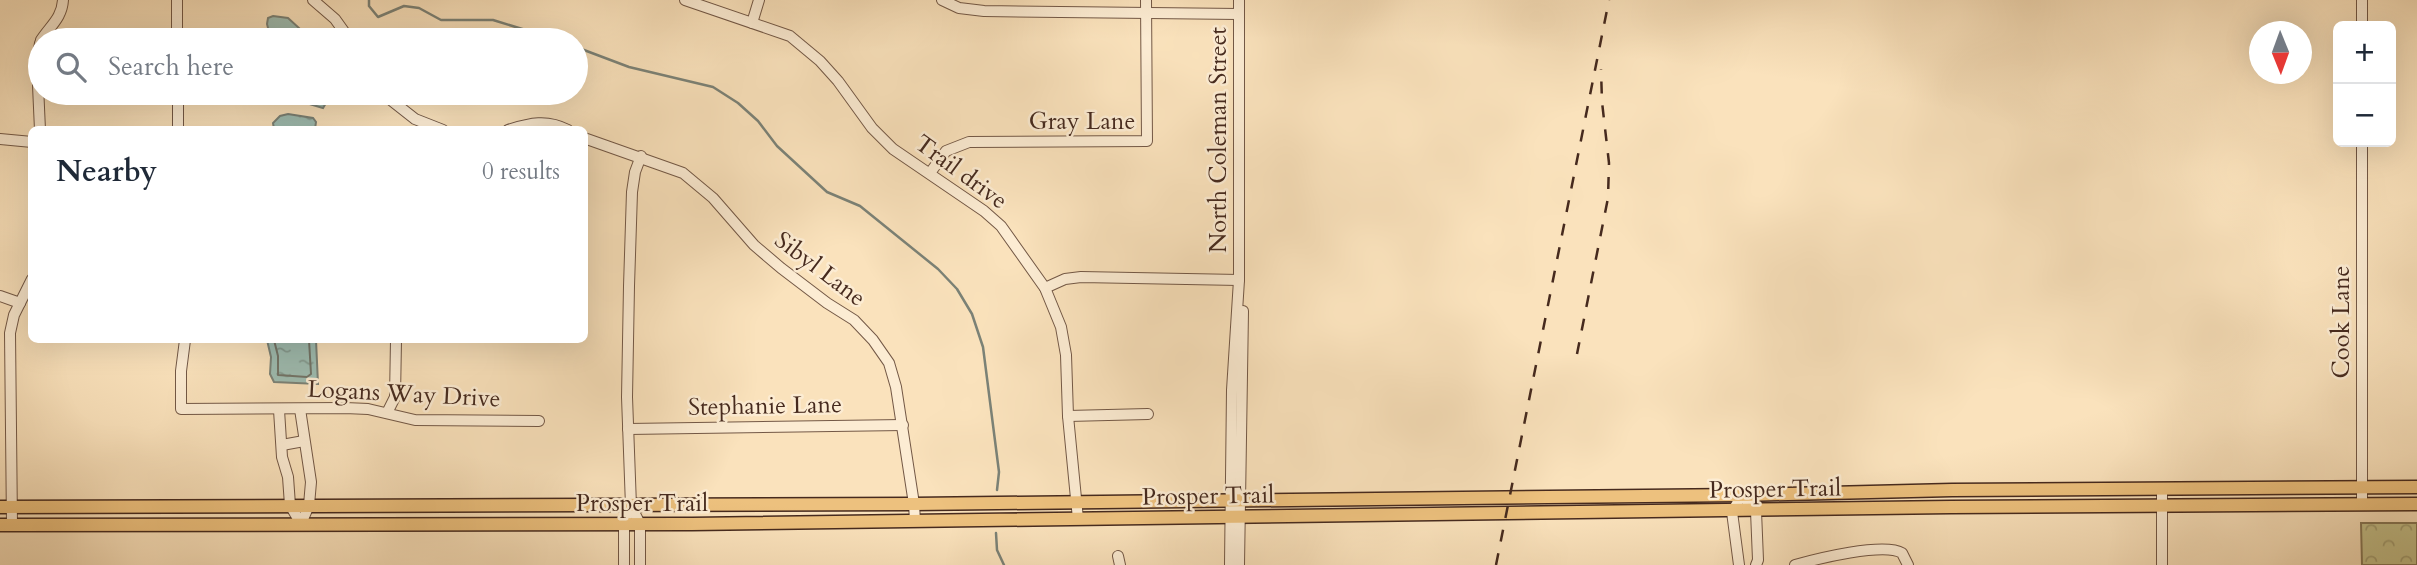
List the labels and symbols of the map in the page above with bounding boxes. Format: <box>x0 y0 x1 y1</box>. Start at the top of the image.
north arrow <box>2249 21 2312 84</box>
street label: North Coleman Street <box>1202 26 1235 253</box>
street label: Gray Lane <box>1029 105 1135 138</box>
street label: Trail drive <box>908 127 1014 217</box>
street label: Sibyl Lane <box>768 224 872 314</box>
street label: Cook Lane <box>2325 265 2358 379</box>
street label: Logans Way Drive <box>307 372 501 416</box>
street label: Stephanie Lane <box>688 388 842 424</box>
street label: Prosper Trail <box>1709 471 1841 507</box>
street label: Prosper Trail <box>1142 478 1274 514</box>
street label: Prosper Trail <box>576 487 708 520</box>

